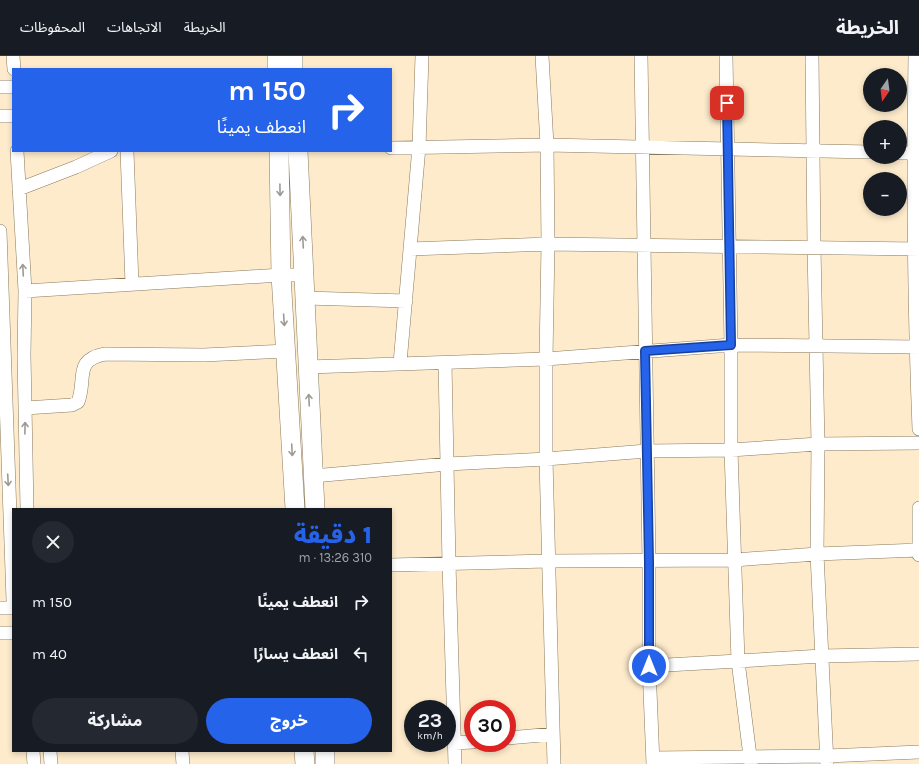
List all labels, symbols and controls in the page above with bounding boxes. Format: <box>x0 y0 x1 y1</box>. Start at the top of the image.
text: الخريطة <box>836 17 899 39</box>
text: المحفوظات <box>20 19 85 36</box>
text: الاتجاهات <box>107 19 162 36</box>
text: الخريطة <box>184 19 226 36</box>
north arrow <box>863 68 907 112</box>
map controls <box>863 68 907 216</box>
text: 150 m <box>228 74 306 107</box>
icon: right <box>320 84 372 136</box>
pin <box>710 86 744 120</box>
icon: arrive <box>716 92 738 114</box>
text: انعطف يمينًا <box>217 116 306 138</box>
button: + <box>863 120 907 164</box>
button: − <box>863 172 907 216</box>
one-way arrow <box>276 183 284 196</box>
one-way arrow <box>299 236 306 249</box>
one-way arrow <box>20 264 27 277</box>
one-way arrow <box>281 313 288 326</box>
one-way arrow <box>306 394 313 407</box>
one-way arrow <box>21 422 29 435</box>
one-way arrow <box>289 443 296 456</box>
one-way arrow <box>4 473 12 486</box>
button: close <box>32 521 74 563</box>
text: 1 دقيقة <box>294 521 372 549</box>
text: 310 m · 13:26 <box>299 550 372 565</box>
icon: right <box>350 591 372 613</box>
text: 150 m <box>32 593 72 611</box>
text: انعطف يمينًا <box>258 593 338 611</box>
icon: left <box>350 643 372 665</box>
text: 40 m <box>32 645 67 663</box>
text: انعطف يسارًا <box>254 645 338 663</box>
position arrow <box>628 645 670 687</box>
button: مشاركة <box>32 698 198 744</box>
button: خروج <box>206 698 372 744</box>
speed limit sign: 30 <box>464 700 516 752</box>
text: 23 <box>418 709 442 732</box>
text: km/h <box>417 730 443 742</box>

